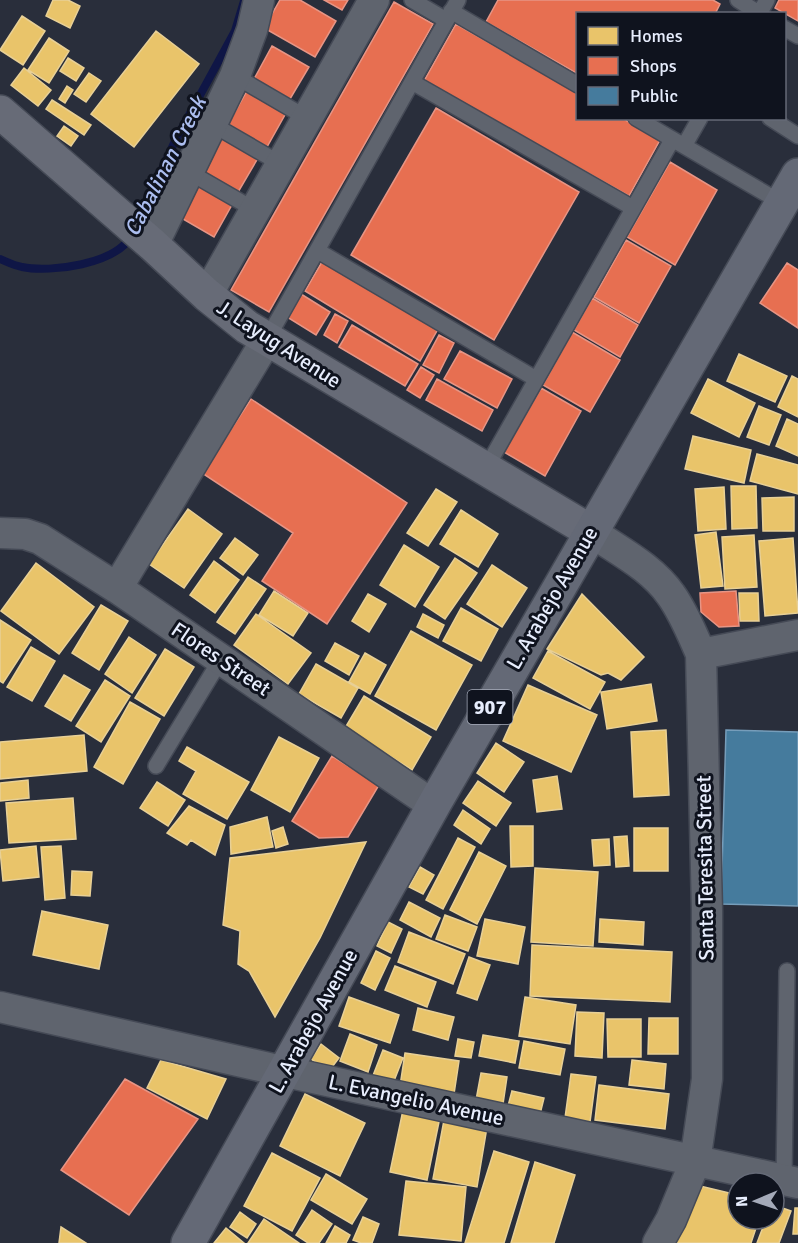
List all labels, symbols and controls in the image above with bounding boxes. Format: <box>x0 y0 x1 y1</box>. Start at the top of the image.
legend <box>576 12 786 120</box>
text: Homes <box>630 25 683 47</box>
text: Shops <box>630 55 677 77</box>
text: Public <box>630 85 678 107</box>
water label: Cabalinan Creek <box>118 90 213 240</box>
street label: J. Layug Avenue <box>212 294 346 394</box>
street label: L. Arabejo Avenue <box>501 522 603 674</box>
street label: Flores Street <box>166 616 276 702</box>
road number: 907 <box>468 690 512 724</box>
street label: Santa Teresita Street <box>690 775 720 961</box>
street label: L. Arabejo Avenue <box>263 944 363 1098</box>
street label: L. Evangelio Avenue <box>326 1069 506 1131</box>
north arrow <box>726 1171 786 1231</box>
text: N <box>732 1196 752 1207</box>

